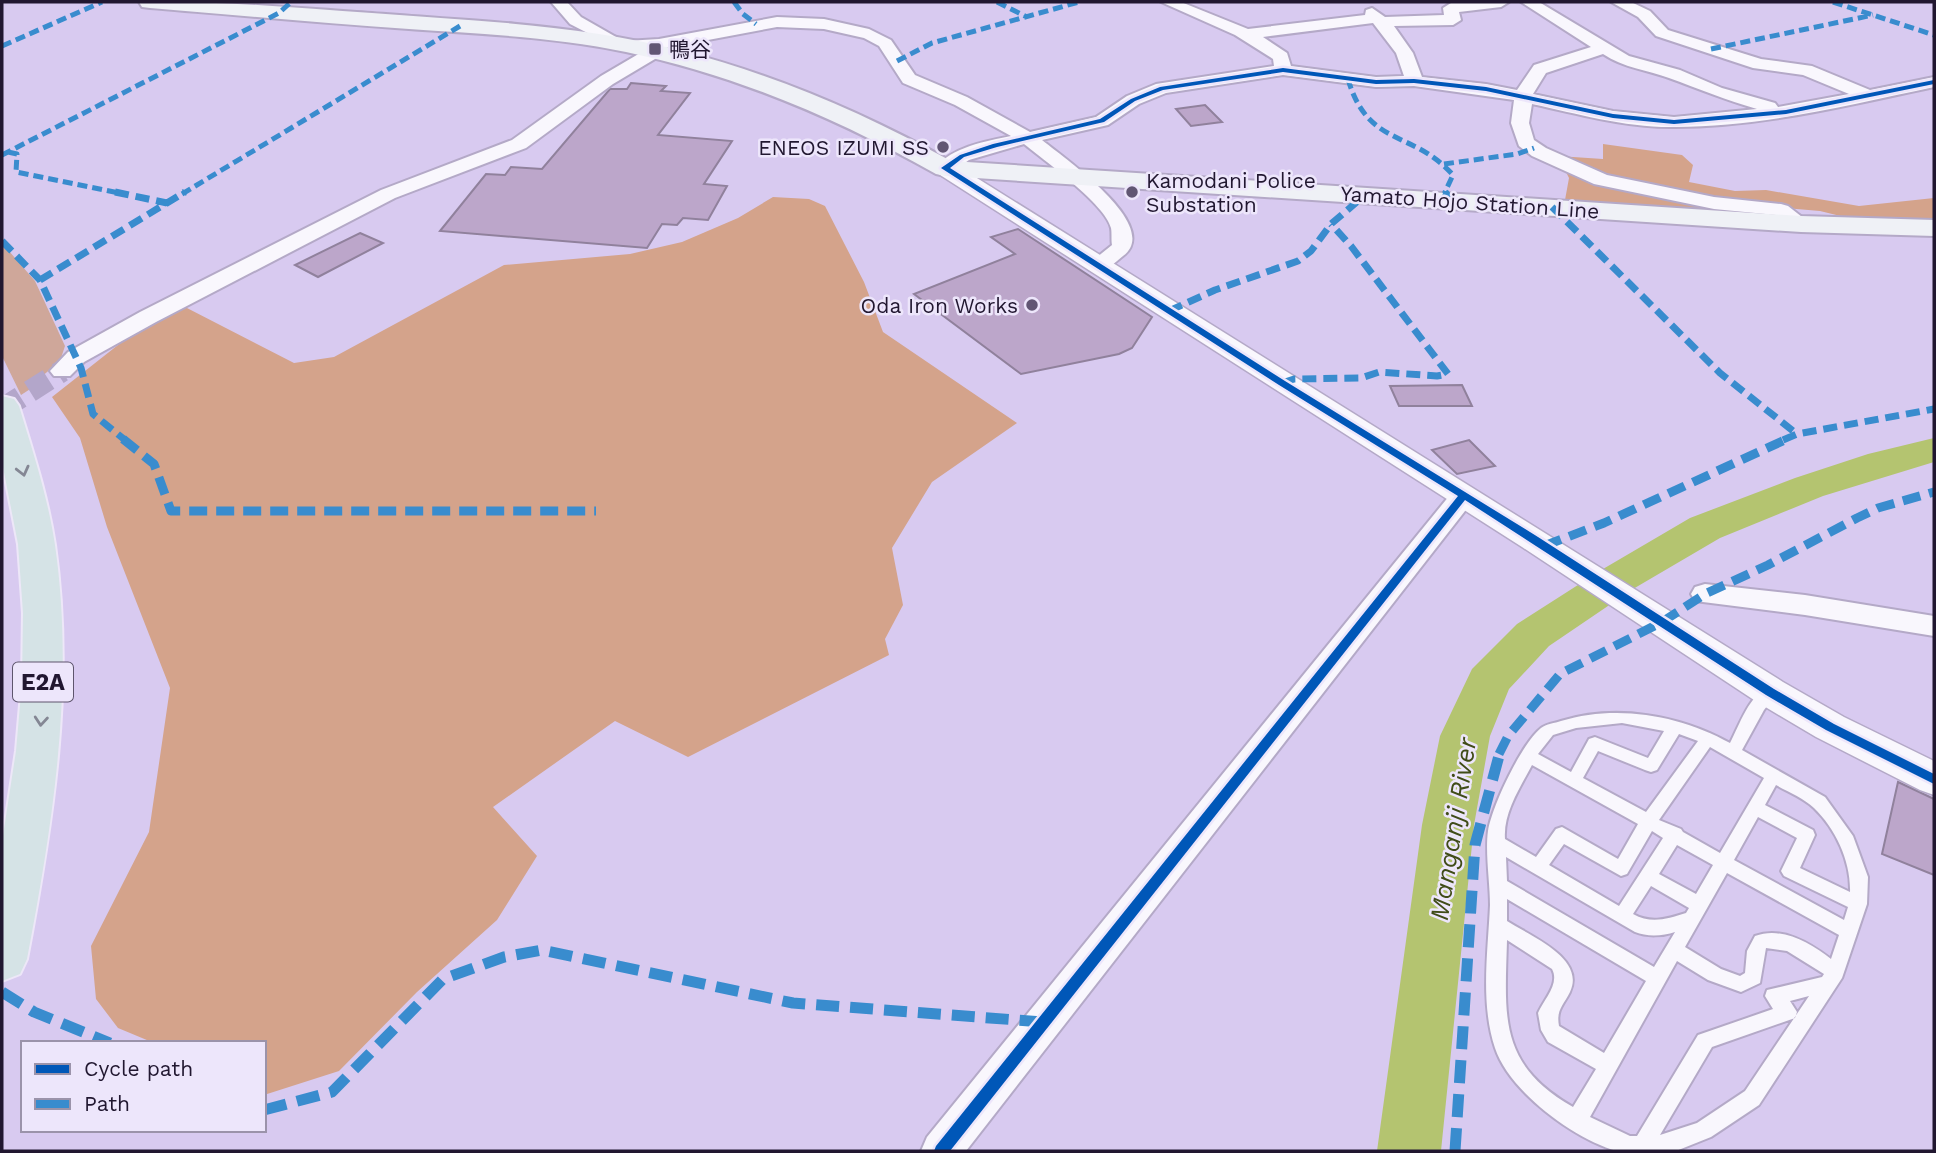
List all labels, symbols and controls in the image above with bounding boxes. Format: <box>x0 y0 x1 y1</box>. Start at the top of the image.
place label: 鴨谷 <box>669 37 711 62</box>
marker: 鴨谷 <box>647 41 663 57</box>
place label: ENEOS IZUMI SS <box>758 135 929 160</box>
marker: ENEOS IZUMI SS <box>935 139 951 155</box>
place label: Kamodani Police Substation <box>1146 168 1316 217</box>
street label: Yamato Hojo Station Line <box>1340 180 1600 224</box>
marker: Kamodani Police Substation <box>1124 184 1140 200</box>
place label: Oda Iron Works <box>861 293 1018 318</box>
marker: Oda Iron Works <box>1024 297 1040 313</box>
one-way arrow <box>15 465 29 477</box>
road number: E2A <box>13 662 73 702</box>
one-way arrow <box>34 716 49 727</box>
water label: Manganji River <box>1424 735 1482 922</box>
legend <box>21 1041 266 1132</box>
text: Cycle path <box>84 1056 193 1081</box>
text: Path <box>84 1091 130 1116</box>

